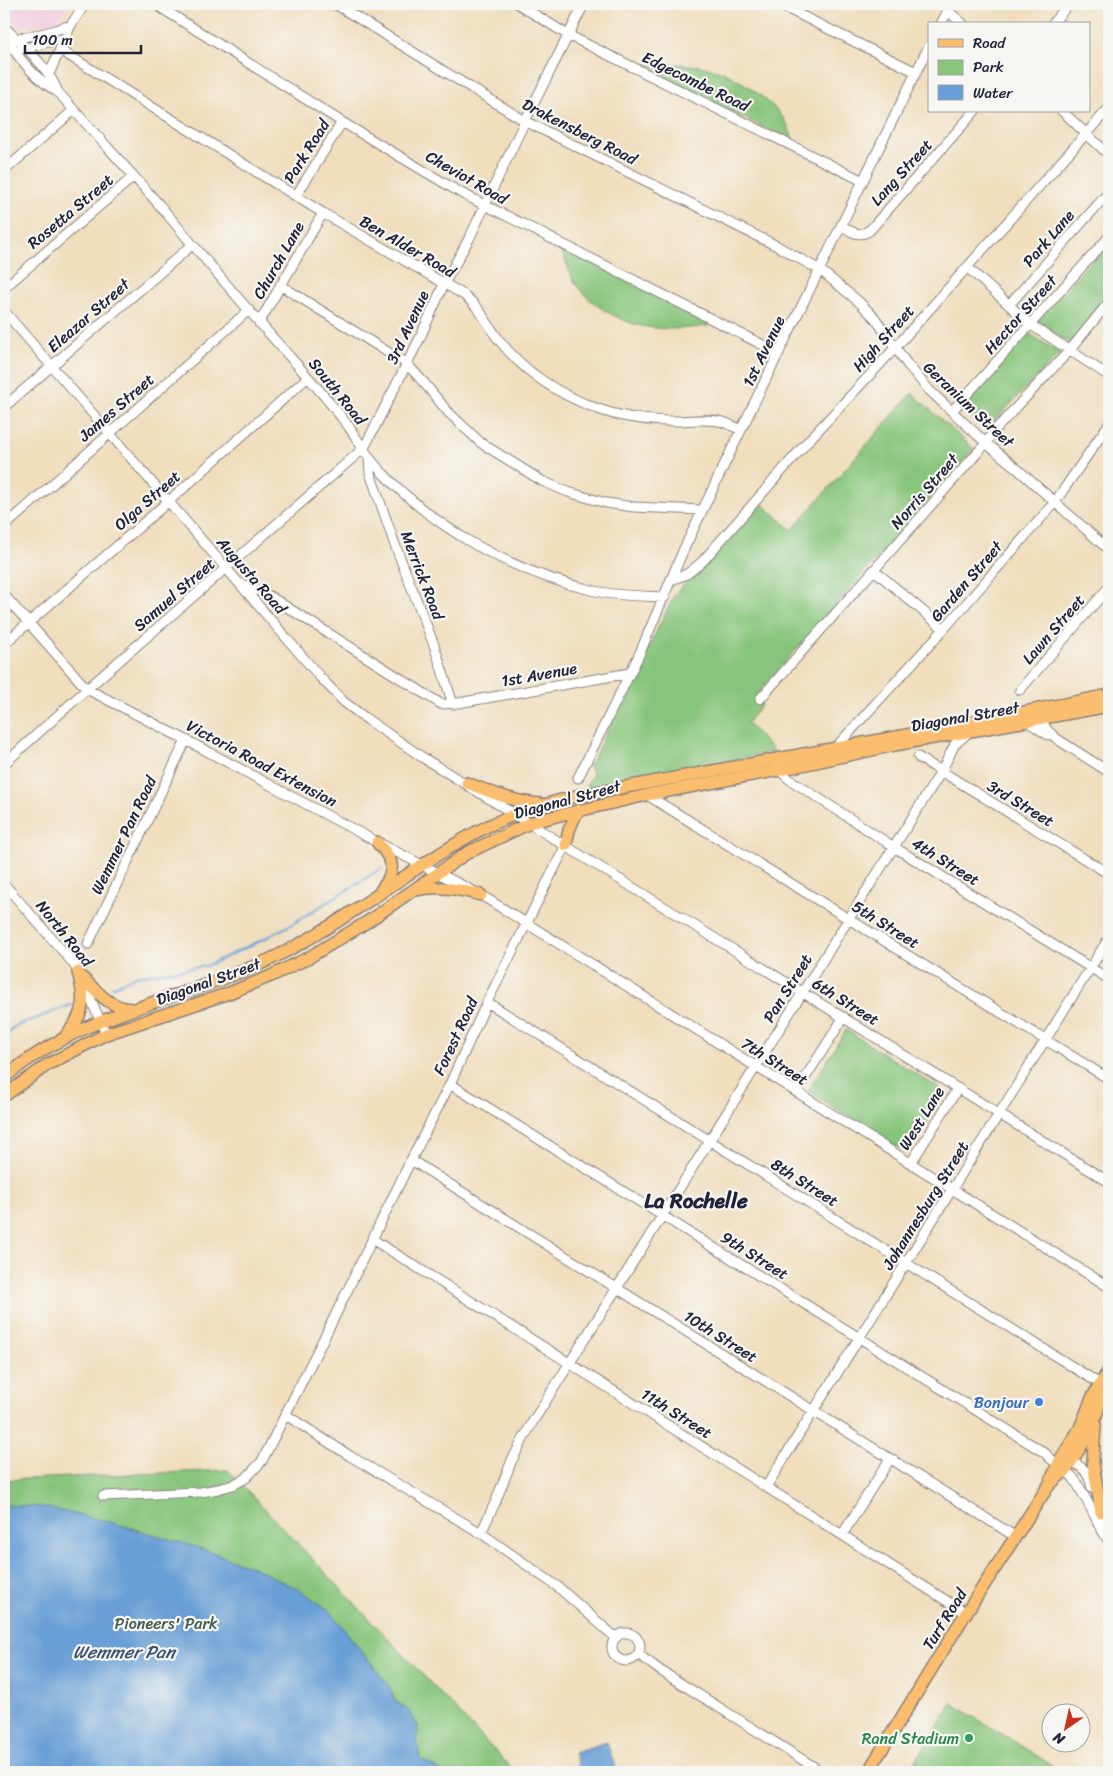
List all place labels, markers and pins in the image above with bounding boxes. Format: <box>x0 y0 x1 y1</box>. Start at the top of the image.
place label: Bonjour <box>974 1388 1030 1417</box>
marker: Bonjour <box>1033 1396 1045 1408</box>
place label: Rand Stadium <box>862 1724 959 1753</box>
marker: Rand Stadium <box>963 1732 975 1744</box>

